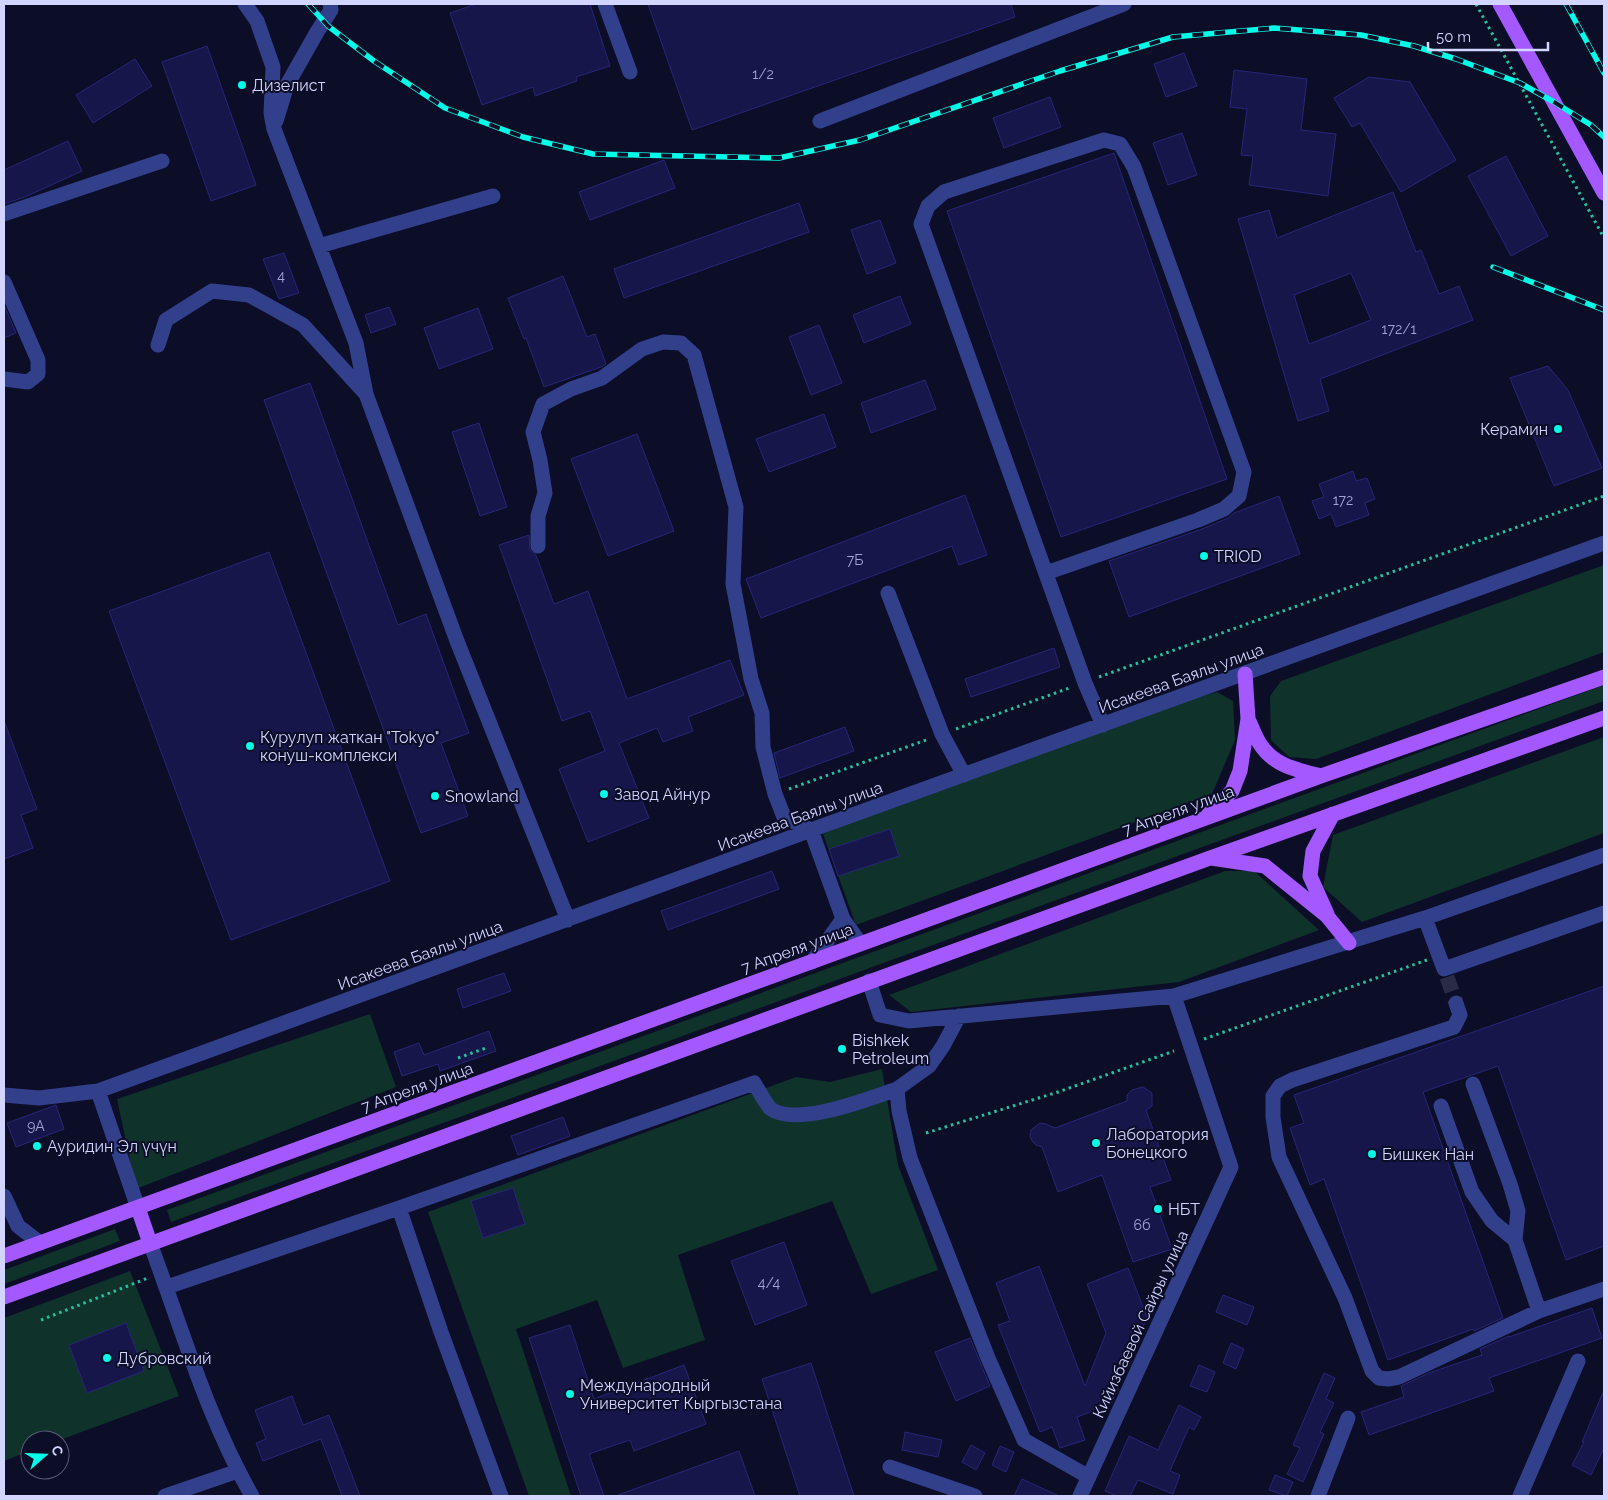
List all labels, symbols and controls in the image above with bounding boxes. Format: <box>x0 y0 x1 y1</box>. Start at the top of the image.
scale bar <box>1428 20 1548 52</box>
text: 50 m <box>1436 28 1471 46</box>
house number: 1/2 <box>752 66 774 82</box>
place label: Дизелист <box>252 76 326 95</box>
marker: Дизелист <box>236 79 248 91</box>
house number: 4 <box>277 268 285 284</box>
house number: 172/1 <box>1382 321 1416 337</box>
place label: Керамин <box>1480 420 1548 439</box>
marker: Керамин <box>1552 423 1564 435</box>
house number: 172 <box>1333 492 1353 508</box>
place label: TRIOD <box>1214 547 1262 566</box>
marker: TRIOD <box>1198 550 1210 562</box>
house number: 7Б <box>847 552 863 568</box>
street label: Исакеева Баялы улица <box>1096 640 1266 717</box>
place label: Курулуп жаткан "Tokyo" конуш-комплекси <box>260 728 439 765</box>
marker: Курулуп жаткан "Tokyo" конуш-комплекси <box>244 740 256 752</box>
street label: Исакеева Баялы улица <box>715 778 885 855</box>
street label: 7 Апреля улица <box>1120 781 1237 840</box>
place label: Завод Айнур <box>614 785 711 804</box>
place label: Snowland <box>445 787 519 806</box>
marker: Завод Айнур <box>598 788 610 800</box>
marker: Snowland <box>429 790 441 802</box>
street label: Исакеева Баялы улица <box>335 917 505 994</box>
street label: 7 Апреля улица <box>739 919 856 978</box>
place label: Bishkek Petroleum <box>852 1031 929 1068</box>
marker: Bishkek Petroleum <box>836 1043 848 1055</box>
street label: 7 Апреля улица <box>359 1058 476 1117</box>
house number: 9А <box>27 1118 45 1134</box>
place label: Лаборатория Бонецкого <box>1106 1125 1209 1162</box>
place label: Ауридин Эл үчүн <box>47 1137 177 1156</box>
marker: Лаборатория Бонецкого <box>1090 1137 1102 1149</box>
marker: Ауридин Эл үчүн <box>31 1140 43 1152</box>
place label: Бишкек Нан <box>1382 1145 1474 1164</box>
marker: Бишкек Нан <box>1366 1148 1378 1160</box>
place label: НБТ <box>1168 1200 1200 1219</box>
marker: НБТ <box>1152 1203 1164 1215</box>
house number: 6б <box>1134 1217 1150 1233</box>
street label: Кийизбаевой Сайры улица <box>1089 1228 1192 1421</box>
house number: 4/4 <box>758 1275 781 1291</box>
place label: Дубровский <box>117 1349 211 1368</box>
marker: Дубровский <box>101 1352 113 1364</box>
place label: Международный Университет Кыргызстана <box>580 1376 782 1413</box>
marker: Международный Университет Кыргызстана <box>564 1388 576 1400</box>
north arrow <box>20 1430 70 1480</box>
text: С <box>48 1443 67 1458</box>

